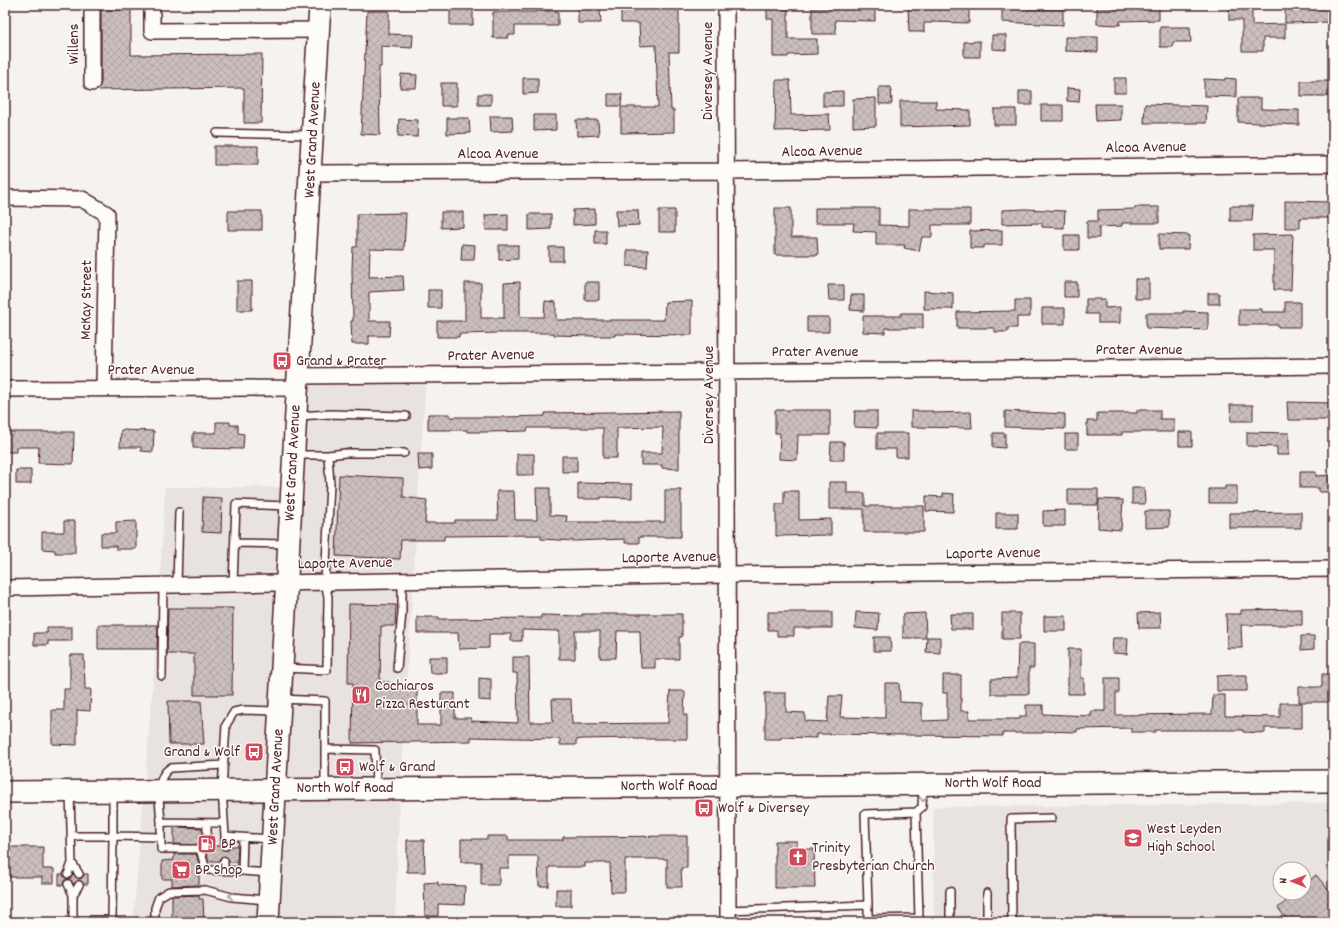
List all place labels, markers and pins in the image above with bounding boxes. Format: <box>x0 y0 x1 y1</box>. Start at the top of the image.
bus stop icon: Grand & Prater <box>271 350 293 372</box>
place label: Grand & Prater <box>296 350 386 373</box>
place label: Cochiaros Pizza Resturant <box>375 675 470 716</box>
restaurant icon: Cochiaros Pizza Resturant <box>350 684 372 706</box>
place label: Grand & Wolf <box>163 741 240 764</box>
bus stop icon: Grand & Wolf <box>243 741 265 763</box>
bus stop icon: Wolf & Grand <box>334 756 356 778</box>
place label: Wolf & Grand <box>359 756 436 779</box>
bus stop icon: Wolf & Diversey <box>693 797 715 819</box>
place label: Wolf & Diversey <box>718 797 810 820</box>
place label: West Leyden High School <box>1147 818 1222 859</box>
school or university icon: West Leyden High School <box>1122 827 1144 849</box>
fuel station icon: BP <box>196 833 218 855</box>
place label: BP <box>221 833 236 856</box>
place label: Trinity Presbyterian Church <box>812 837 935 878</box>
church icon: Trinity Presbyterian Church <box>787 846 809 868</box>
supermarket icon: BP Shop <box>170 859 192 881</box>
place label: BP Shop <box>195 859 242 882</box>

